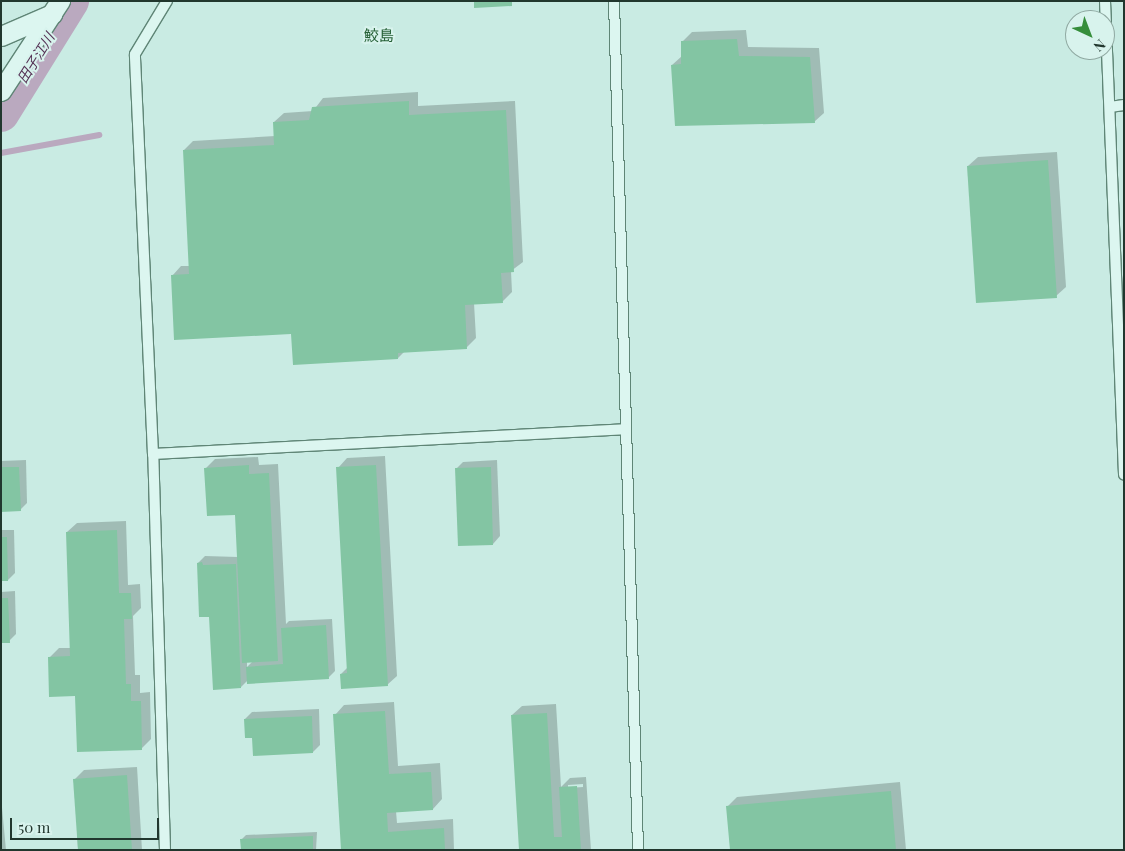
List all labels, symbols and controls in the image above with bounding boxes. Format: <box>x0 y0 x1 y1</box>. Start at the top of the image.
north arrow <box>1065 10 1115 60</box>
district label: 鮫島 <box>364 27 394 45</box>
water label: 田子江川 <box>14 30 58 86</box>
text: N <box>1090 35 1110 56</box>
scale bar <box>12 808 161 840</box>
text: 50 m <box>18 817 50 837</box>

